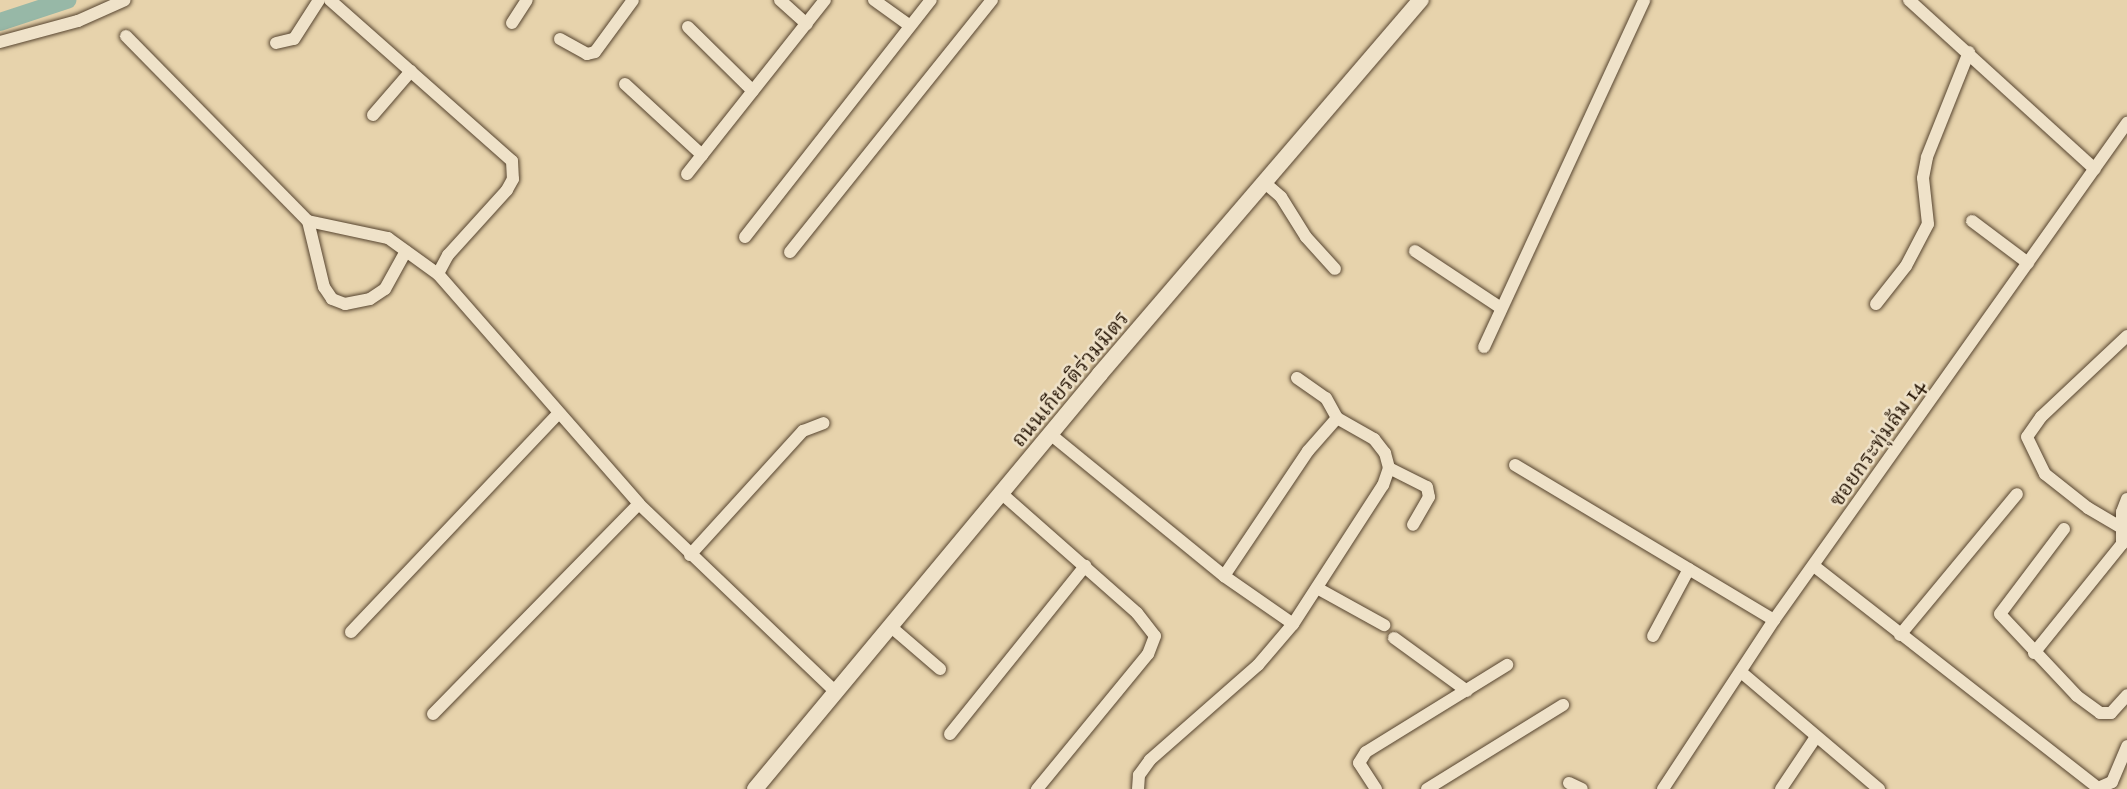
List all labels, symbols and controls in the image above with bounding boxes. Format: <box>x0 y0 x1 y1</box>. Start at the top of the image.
street label: ถนนเกียรติร่วมมิตร <box>1006 306 1134 452</box>
street label: ซอยกระทุ่มล้ม 14 <box>1824 375 1930 511</box>

